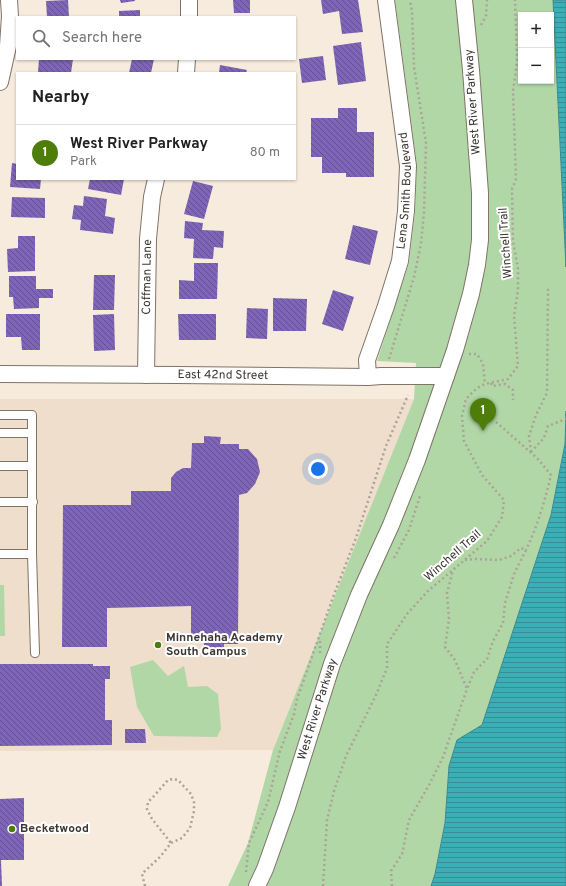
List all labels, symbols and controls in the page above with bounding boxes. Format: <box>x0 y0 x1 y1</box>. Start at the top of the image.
map controls <box>518 12 554 84</box>
button: + <box>518 12 554 48</box>
search box <box>16 16 296 60</box>
icon: search <box>30 27 52 49</box>
text: Search here <box>62 29 142 48</box>
button: − <box>518 48 554 84</box>
street label: West River Parkway <box>461 49 485 155</box>
text: Nearby <box>32 87 89 109</box>
street label: Lena Smith Boulevard <box>393 131 416 250</box>
text: West River Parkway <box>70 135 208 154</box>
text: 1 <box>42 145 48 161</box>
text: 80 m <box>250 145 280 161</box>
text: Park <box>70 154 97 170</box>
street label: Winchell Trail <box>496 207 516 279</box>
street label: Coffman Lane <box>139 239 156 315</box>
street label: East 42nd Street <box>178 367 268 384</box>
pin: 1 <box>470 398 496 431</box>
your location <box>308 459 328 479</box>
street label: Winchell Trail <box>421 527 485 585</box>
place label: Minnehaha Academy South Campus <box>166 630 283 660</box>
marker: Minnehaha Academy South Campus <box>153 640 163 650</box>
street label: West River Parkway <box>294 656 341 762</box>
place label: Becketwood <box>20 821 89 837</box>
marker: Becketwood <box>7 824 17 834</box>

